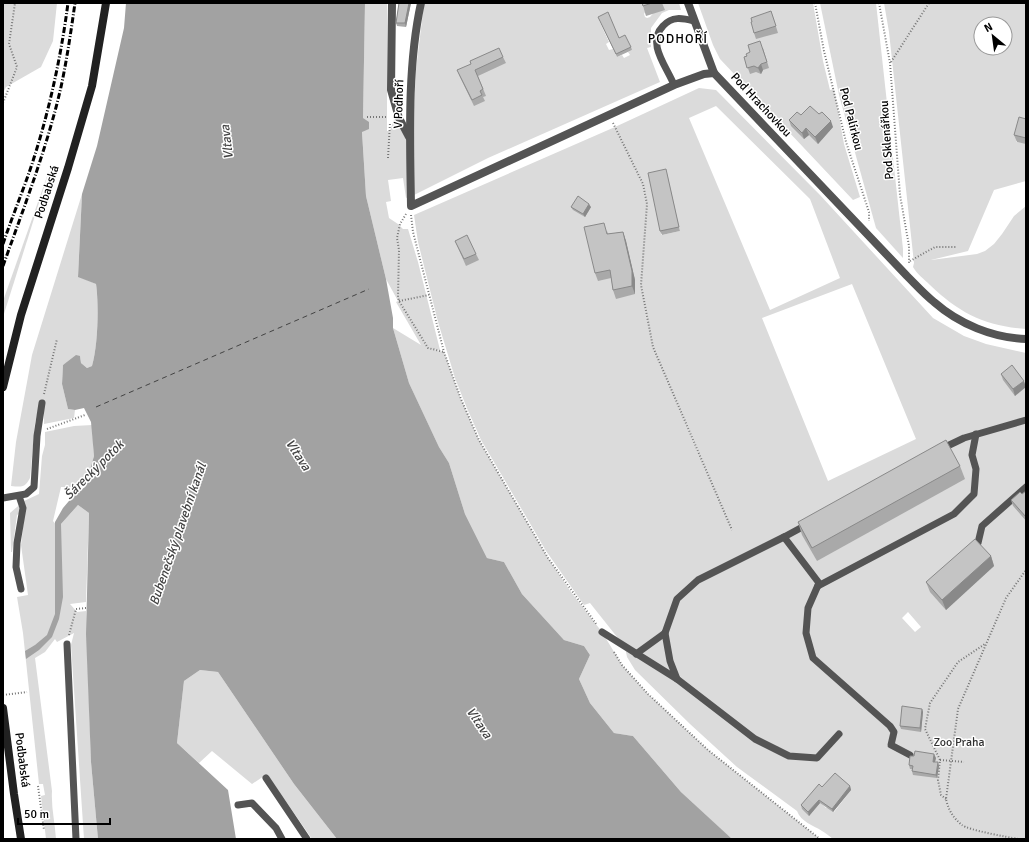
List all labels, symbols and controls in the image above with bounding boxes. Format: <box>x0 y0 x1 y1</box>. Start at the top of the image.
north arrow <box>973 16 1013 56</box>
text: N <box>982 20 995 35</box>
district label: PODHOŘÍ <box>648 30 708 47</box>
street label: Pod Hrachovkou <box>727 70 795 140</box>
street label: V Podhoří <box>391 78 407 129</box>
street label: Pod Palírkou <box>836 86 866 152</box>
street label: Pod Sklenářkou <box>877 100 897 180</box>
water label: Vltava <box>217 124 237 160</box>
street label: Podbabská <box>31 163 63 221</box>
water label: Šárecký potok <box>61 436 128 503</box>
water label: Vltava <box>282 436 314 474</box>
water label: Bubenečský plavební kanál <box>146 460 210 607</box>
water label: Vltava <box>463 704 496 742</box>
street label: Podbabská <box>11 732 33 788</box>
park label: Zoo Praha <box>933 735 985 750</box>
scale bar <box>18 800 110 826</box>
text: 50 m <box>24 807 49 822</box>

